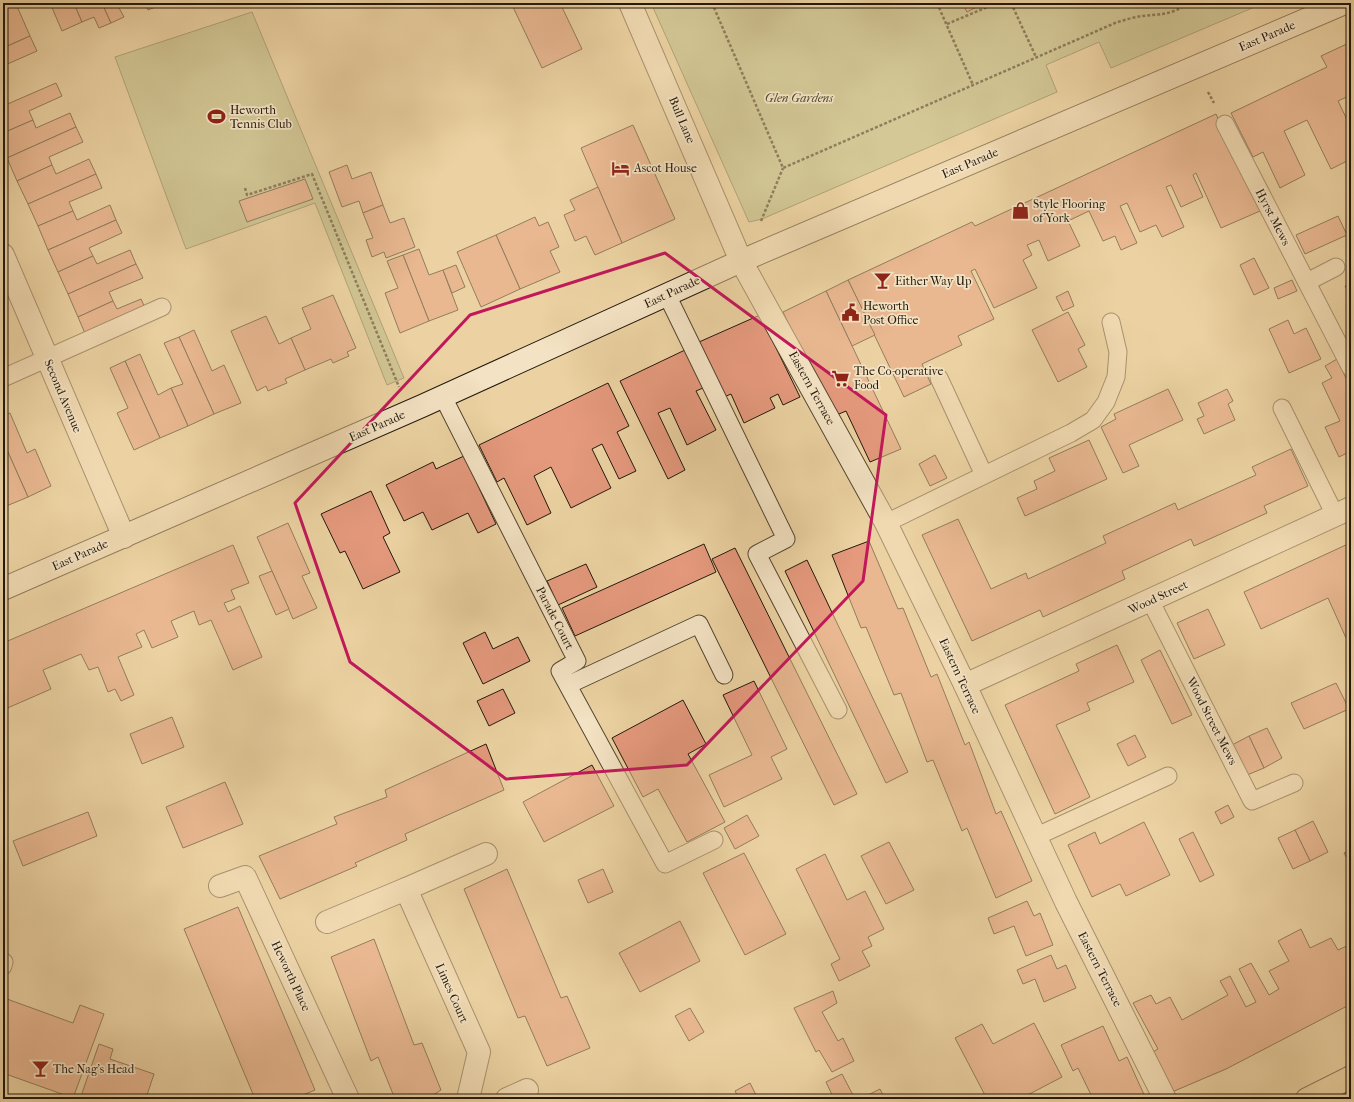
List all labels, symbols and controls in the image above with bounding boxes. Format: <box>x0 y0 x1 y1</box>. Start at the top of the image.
street label: East Parade <box>1237 18 1297 54</box>
park label: Glen Gardens <box>765 91 833 105</box>
street label: Bull Lane <box>666 94 698 146</box>
place label: Heworth Tennis Club <box>230 103 292 131</box>
sports icon: Heworth Tennis Club <box>207 107 227 127</box>
street label: East Parade <box>940 145 1000 181</box>
hotel icon: Ascot House <box>611 158 631 178</box>
place label: Ascot House <box>633 161 697 175</box>
street label: Hyrst Mews <box>1253 186 1294 248</box>
place label: Style Flooring of York <box>1033 197 1106 225</box>
shop icon: Style Flooring of York <box>1010 201 1030 221</box>
bar icon: Either Way Up <box>872 271 892 291</box>
street label: East Parade <box>642 273 702 311</box>
place label: Either Way Up <box>895 274 972 288</box>
place label: Heworth Post Office <box>863 299 919 327</box>
public building icon: Heworth Post Office <box>840 303 860 323</box>
street label: Eastern Terrace <box>786 349 838 427</box>
street label: Second Avenue <box>41 357 85 435</box>
place label: The Co-operative Food <box>854 364 943 392</box>
supermarket icon: The Co-operative Food <box>831 368 851 388</box>
street label: East Parade <box>347 407 407 445</box>
street label: East Parade <box>50 536 110 574</box>
street label: Wood Street <box>1125 577 1191 617</box>
street label: Parade Court <box>533 584 577 652</box>
street label: Eastern Terrace <box>936 636 984 716</box>
street label: Wood Street Mews <box>1183 674 1240 768</box>
street label: Eastern Terrace <box>1075 929 1125 1009</box>
street label: Heworth Place <box>269 939 313 1013</box>
street label: Limes Court <box>433 961 472 1026</box>
bar icon: The Nag's Head <box>30 1059 50 1079</box>
place label: The Nag's Head <box>53 1062 135 1076</box>

